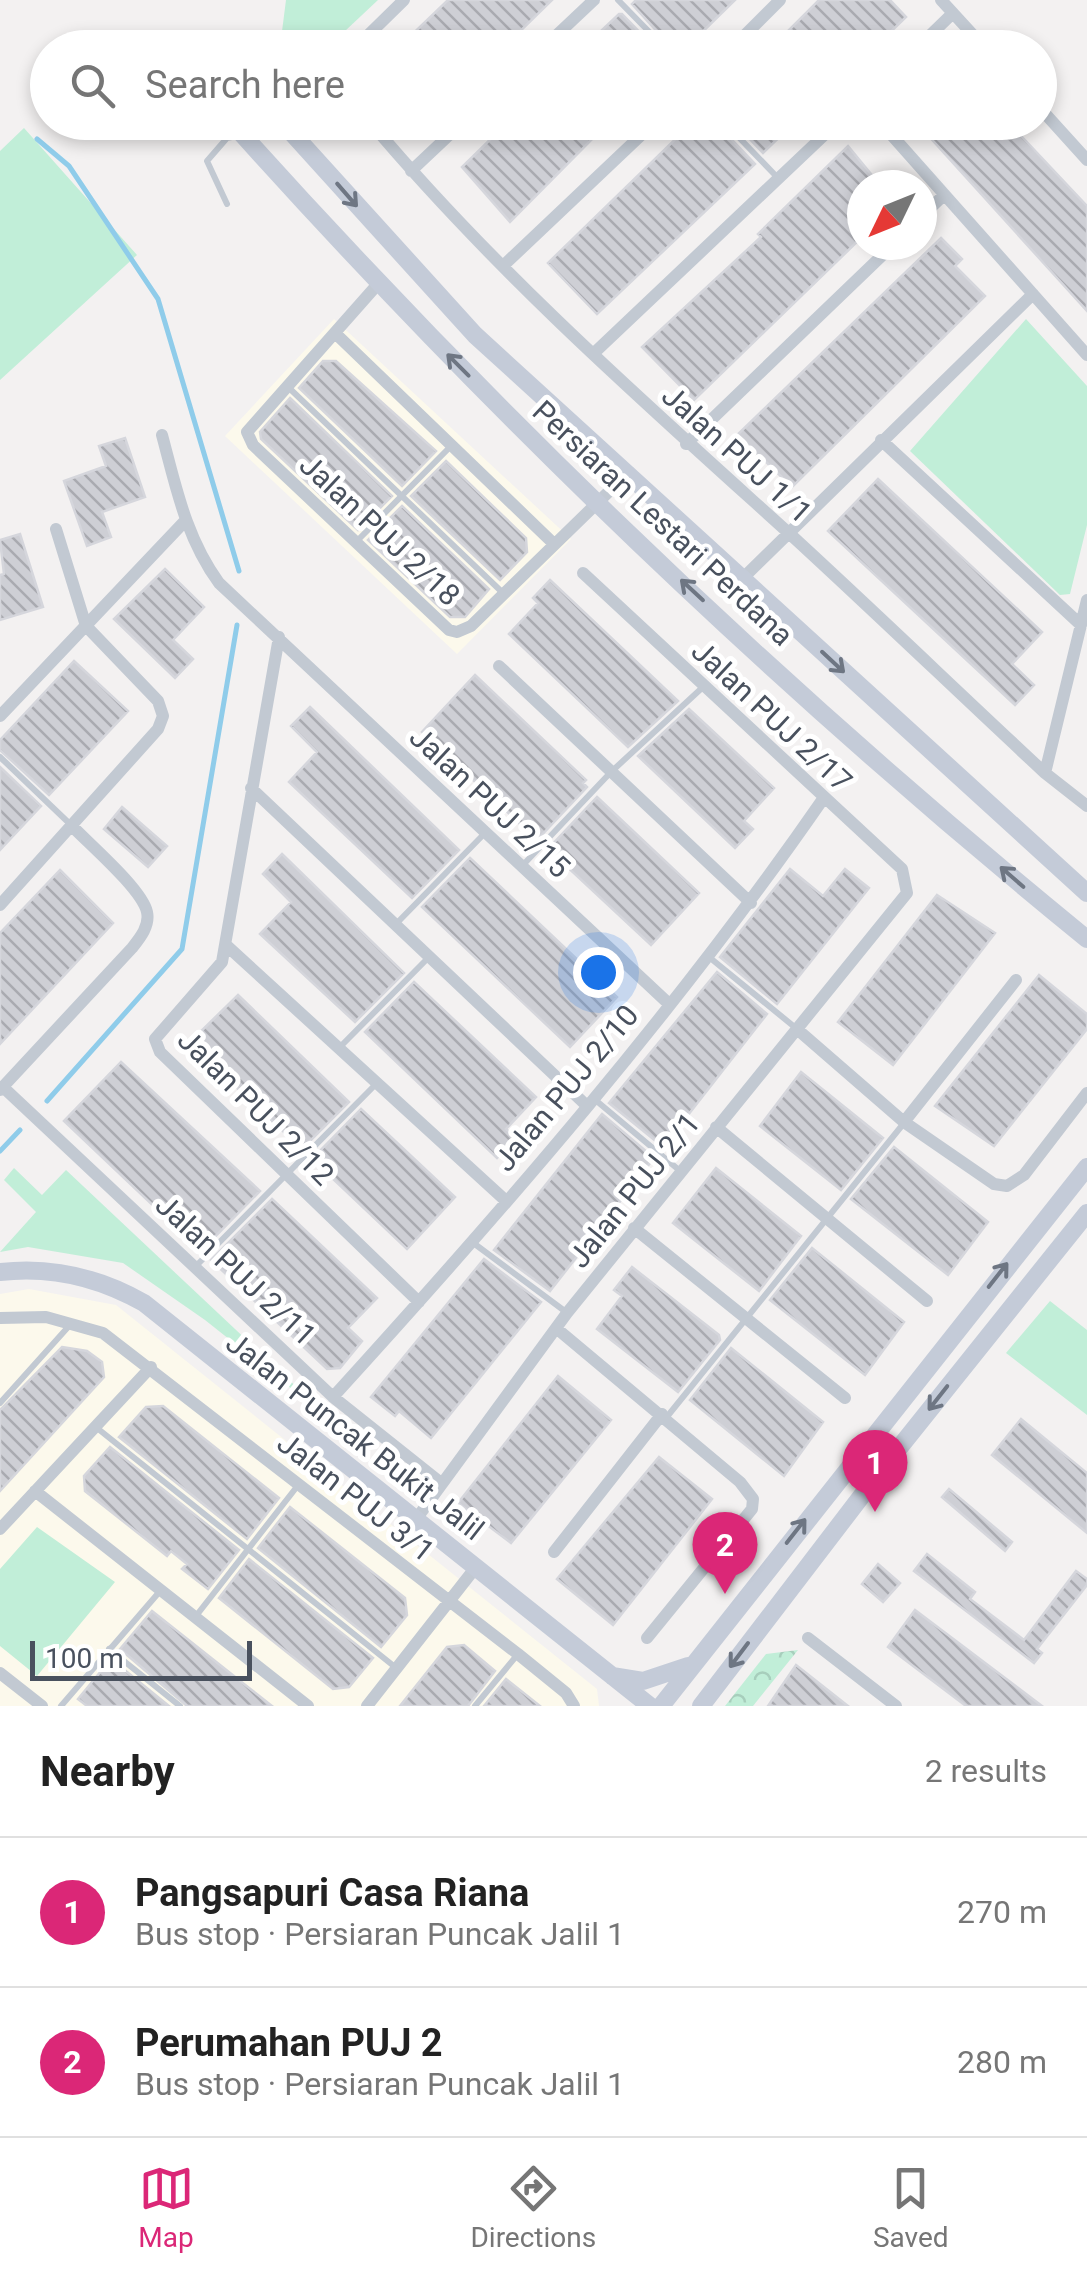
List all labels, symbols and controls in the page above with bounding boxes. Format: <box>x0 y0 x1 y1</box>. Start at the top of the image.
search box <box>30 30 1057 140</box>
icon: search <box>65 58 120 113</box>
text: Search here <box>145 63 345 107</box>
north arrow <box>847 170 937 260</box>
one-way arrow <box>335 182 358 207</box>
one-way arrow <box>446 353 470 377</box>
street label: Jalan PUJ 1/1 <box>655 378 819 530</box>
street label: Persiaran Lestari Perdana <box>526 393 800 653</box>
street label: Jalan PUJ 2/18 <box>293 447 467 613</box>
one-way arrow <box>680 579 705 602</box>
street label: Jalan PUJ 2/17 <box>685 633 859 799</box>
one-way arrow <box>821 650 845 674</box>
street label: Jalan PUJ 2/15 <box>403 719 577 885</box>
one-way arrow <box>1000 866 1025 889</box>
your location <box>573 947 624 998</box>
street label: Jalan PUJ 2/10 <box>486 998 646 1178</box>
street label: Jalan PUJ 2/12 <box>171 1022 341 1192</box>
street label: Jalan PUJ 2/1 <box>561 1106 707 1274</box>
street label: Jalan PUJ 2/11 <box>149 1187 323 1353</box>
one-way arrow <box>986 1263 1008 1289</box>
street label: Jalan Puncak Bukit Jalil <box>219 1325 491 1547</box>
one-way arrow <box>928 1384 949 1411</box>
street label: Jalan PUJ 3/1 <box>271 1425 441 1569</box>
pin: 1 <box>842 1430 908 1512</box>
pin: 2 <box>692 1512 758 1594</box>
one-way arrow <box>786 1518 807 1545</box>
scale bar <box>30 1636 252 1680</box>
one-way arrow <box>728 1641 749 1668</box>
text: 100 m <box>45 1642 124 1675</box>
text: Nearby <box>40 1747 175 1796</box>
text: 2 results <box>925 1752 1047 1790</box>
text: Pangsapuri Casa Riana <box>135 1871 529 1915</box>
text: 1 <box>63 1893 82 1931</box>
text: 270 m <box>957 1893 1047 1931</box>
text: Bus stop · Persiaran Puncak Jalil 1 <box>135 1915 625 1953</box>
text: Perumahan PUJ 2 <box>135 2021 443 2065</box>
text: 2 <box>63 2043 82 2081</box>
text: 280 m <box>957 2043 1047 2081</box>
text: Bus stop · Persiaran Puncak Jalil 1 <box>135 2065 625 2103</box>
tab: Map <box>138 2161 194 2254</box>
tab: Directions <box>470 2161 596 2254</box>
tab: Saved <box>873 2161 949 2254</box>

